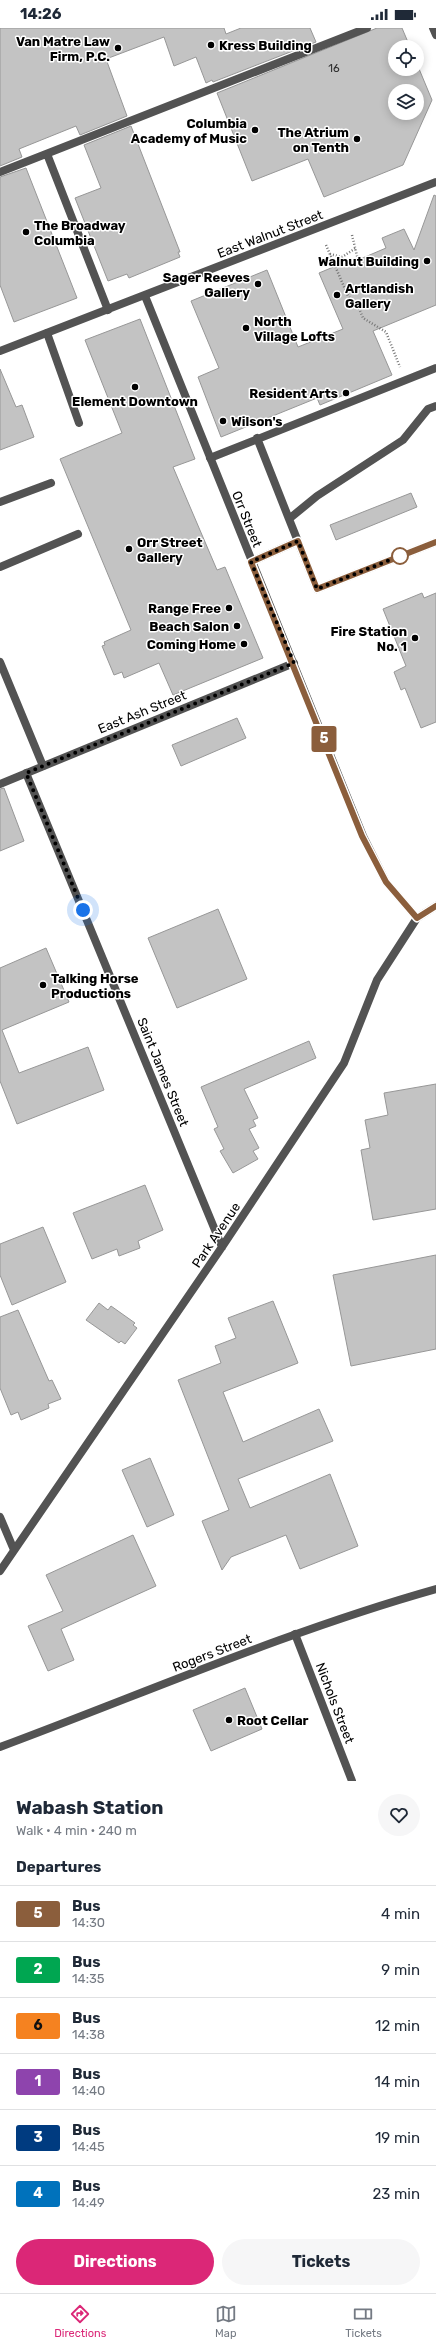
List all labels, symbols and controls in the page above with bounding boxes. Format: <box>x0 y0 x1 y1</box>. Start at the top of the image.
text: 14:26 <box>20 5 62 23</box>
place label: Van Matre Law Firm, P.C. <box>16 34 110 64</box>
place label: Kress Building <box>219 38 312 53</box>
marker: Kress Building <box>206 40 216 50</box>
map controls <box>388 40 424 120</box>
button: locate <box>388 40 424 76</box>
marker: Van Matre Law Firm, P.C. <box>113 43 123 53</box>
house number: 16 <box>328 62 340 75</box>
button: layers <box>388 84 424 120</box>
place label: Columbia Academy of Music <box>131 116 247 146</box>
marker: Columbia Academy of Music <box>250 125 260 135</box>
place label: The Atrium on Tenth <box>278 125 349 155</box>
marker: The Atrium on Tenth <box>352 134 362 144</box>
street label: East Walnut Street <box>215 207 325 261</box>
place label: The Broadway Columbia <box>34 218 126 248</box>
marker: The Broadway Columbia <box>21 227 31 237</box>
place label: Walnut Building <box>318 254 419 269</box>
marker: Walnut Building <box>422 256 432 266</box>
place label: Sager Reeves Gallery <box>163 270 250 300</box>
marker: Sager Reeves Gallery <box>253 279 263 289</box>
place label: Artlandish Gallery <box>345 281 414 311</box>
marker: Artlandish Gallery <box>332 290 342 300</box>
place label: North Village Lofts <box>254 314 335 344</box>
marker: North Village Lofts <box>241 323 251 333</box>
marker: Element Downtown <box>130 382 140 392</box>
place label: Resident Arts <box>249 386 338 401</box>
marker: Resident Arts <box>341 388 351 398</box>
place label: Element Downtown <box>72 394 198 409</box>
place label: Wilson's <box>231 414 283 429</box>
marker: Wilson's <box>218 416 228 426</box>
street label: Orr Street <box>229 489 265 549</box>
place label: Orr Street Gallery <box>137 535 203 565</box>
marker: Orr Street Gallery <box>124 544 134 554</box>
unlabelled marker <box>391 547 409 565</box>
place label: Range Free <box>148 601 221 616</box>
marker: Range Free <box>224 603 234 613</box>
place label: Beach Salon <box>149 619 229 634</box>
marker: Beach Salon <box>232 621 242 631</box>
place label: Fire Station No. 1 <box>331 624 407 654</box>
marker: Fire Station No. 1 <box>410 633 420 643</box>
place label: Coming Home <box>147 637 236 652</box>
marker: Coming Home <box>239 639 249 649</box>
street label: East Ash Street <box>96 688 188 736</box>
line badge: 5 <box>311 726 337 752</box>
text: 5 <box>319 730 329 747</box>
your location <box>73 900 93 920</box>
place label: Talking Horse Productions <box>51 971 139 1001</box>
marker: Talking Horse Productions <box>38 980 48 990</box>
street label: Saint James Street <box>134 1015 192 1129</box>
street label: Park Avenue <box>189 1200 243 1270</box>
street label: Rogers Street <box>170 1631 254 1676</box>
street label: Nichols Street <box>313 1660 357 1746</box>
place label: Root Cellar <box>237 1713 309 1728</box>
marker: Root Cellar <box>224 1715 234 1725</box>
button: heart <box>378 1794 420 1836</box>
text: Wabash Station <box>16 1796 163 1819</box>
text: Walk · 4 min · 240 m <box>16 1823 137 1838</box>
text: Departures <box>16 1858 101 1876</box>
text: Bus <box>72 1897 100 1915</box>
text: 5 <box>33 1905 43 1922</box>
text: 4 min <box>381 1905 420 1923</box>
text: 14:30 <box>72 1915 105 1930</box>
text: Bus <box>72 1953 100 1971</box>
text: 2 <box>33 1961 43 1978</box>
text: 9 min <box>381 1961 420 1979</box>
text: 14:35 <box>72 1971 105 1986</box>
text: Bus <box>72 2009 100 2027</box>
text: 6 <box>33 2017 43 2034</box>
text: 12 min <box>375 2017 420 2035</box>
text: 14:38 <box>72 2027 105 2042</box>
text: Bus <box>72 2065 100 2083</box>
text: 1 <box>35 2073 41 2090</box>
text: 14 min <box>375 2073 420 2091</box>
text: 14:40 <box>72 2083 105 2098</box>
text: Bus <box>72 2121 100 2139</box>
text: 3 <box>33 2129 43 2146</box>
text: 19 min <box>375 2129 420 2147</box>
text: 14:45 <box>72 2139 105 2154</box>
text: Bus <box>72 2177 100 2195</box>
text: 4 <box>33 2185 43 2202</box>
text: 23 min <box>372 2185 420 2203</box>
text: 14:49 <box>72 2195 105 2210</box>
button: Directions <box>16 2239 214 2285</box>
button: Tickets <box>222 2239 420 2285</box>
tab: Directions <box>54 2303 106 2340</box>
tab: Map <box>215 2303 237 2340</box>
tab: Tickets <box>345 2303 382 2340</box>

